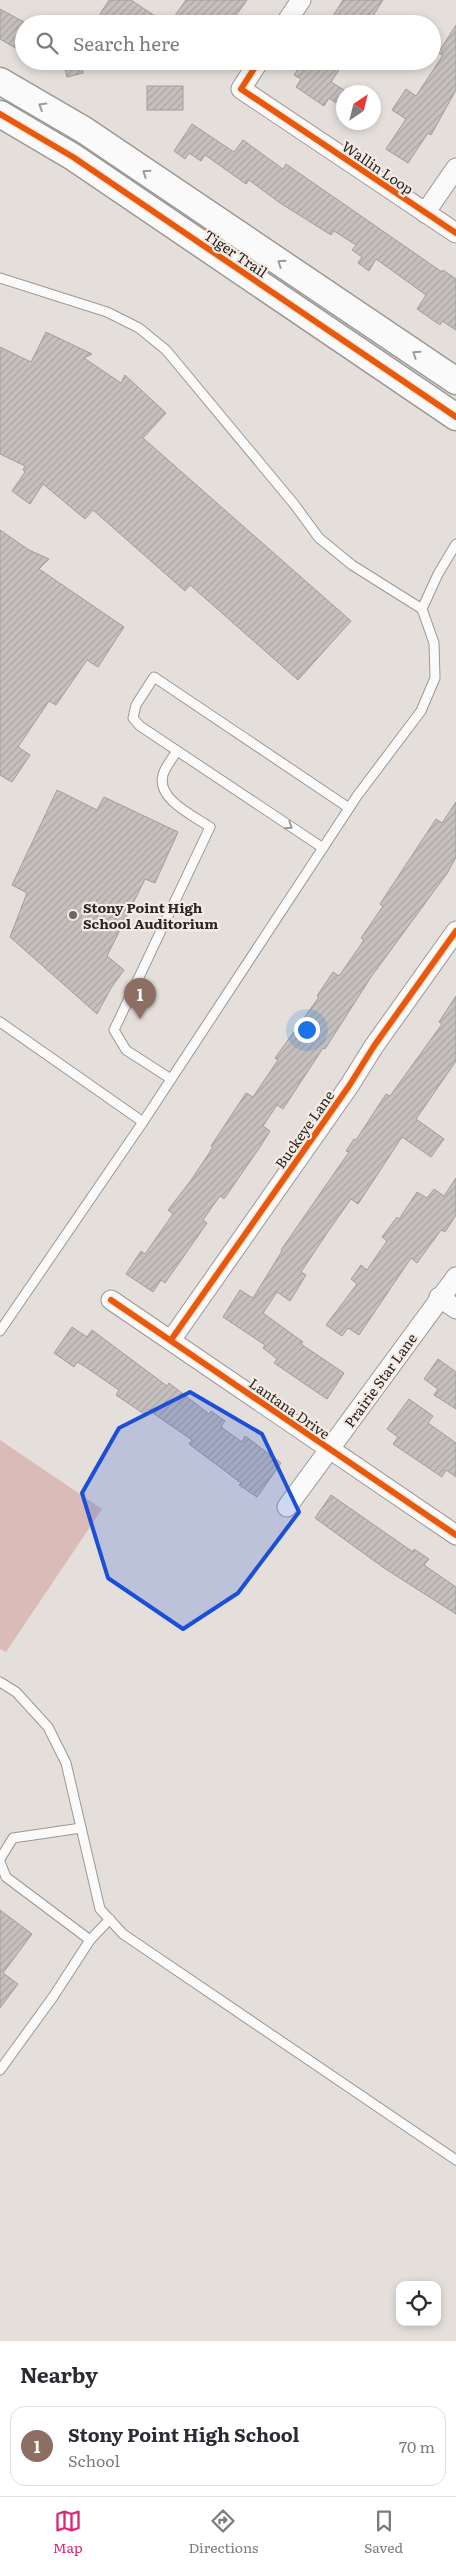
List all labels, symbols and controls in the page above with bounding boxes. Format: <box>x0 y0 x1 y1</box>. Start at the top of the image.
search box <box>15 15 441 70</box>
icon: search <box>33 29 61 57</box>
text: Search here <box>73 29 180 57</box>
north arrow <box>336 85 381 130</box>
one-way arrow <box>38 102 47 112</box>
street label: Wallin Loop <box>338 136 418 198</box>
one-way arrow <box>142 169 151 179</box>
street label: Tiger Trail <box>200 224 272 282</box>
one-way arrow <box>277 260 287 269</box>
one-way arrow <box>412 351 421 360</box>
one-way arrow <box>284 819 293 829</box>
place label: Stony Point High School Auditorium <box>83 897 218 933</box>
marker: Stony Point High School Auditorium <box>67 909 79 921</box>
pin: 1 <box>124 978 156 1019</box>
your location <box>294 1017 320 1043</box>
street label: Buckeye Lane <box>270 1086 338 1172</box>
street label: Prairie Star Lane <box>339 1329 421 1431</box>
street label: Lantana Drive <box>246 1373 334 1443</box>
map controls <box>396 2281 441 2326</box>
button: locate <box>396 2281 441 2326</box>
text: Nearby <box>20 2358 98 2389</box>
text: Stony Point High School <box>68 2420 299 2448</box>
text: 1 <box>34 2434 40 2458</box>
text: 70 m <box>399 2434 435 2458</box>
text: School <box>68 2448 120 2472</box>
tab: Map <box>53 2507 83 2557</box>
tab: Directions <box>188 2507 258 2557</box>
tab: Saved <box>364 2507 403 2557</box>

